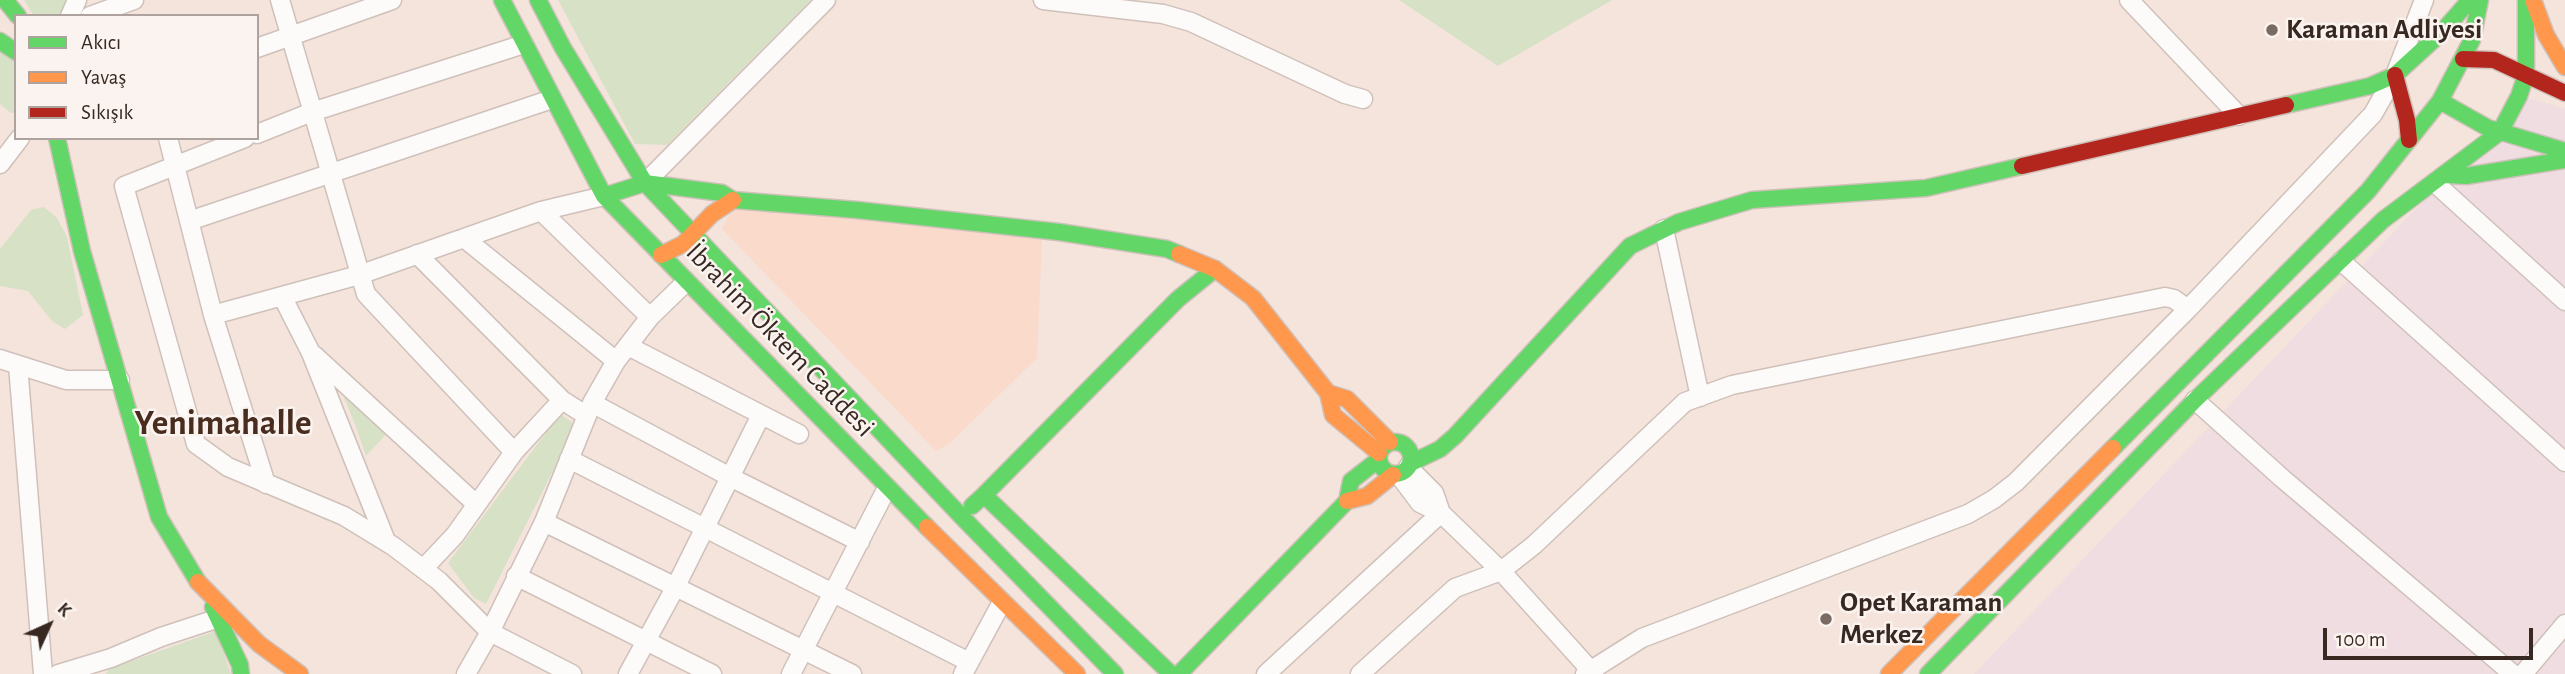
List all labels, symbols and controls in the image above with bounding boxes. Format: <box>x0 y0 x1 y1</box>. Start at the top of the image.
place label: Karaman Adliyesi <box>2286 13 2482 47</box>
legend <box>14 14 259 140</box>
marker: Karaman Adliyesi <box>2264 22 2280 38</box>
text: Akıcı <box>81 32 121 53</box>
text: Yavaş <box>81 67 126 88</box>
text: Sıkışık <box>81 102 133 123</box>
street label: İbrahim Öktem Caddesi <box>679 236 881 444</box>
district label: Yenimahalle <box>135 402 311 444</box>
place label: Opet Karaman Merkez <box>1840 586 2002 652</box>
north arrow <box>14 590 84 660</box>
text: K <box>54 599 75 620</box>
marker: Opet Karaman Merkez <box>1818 611 1834 627</box>
scale bar <box>2327 614 2537 658</box>
text: 100 m <box>2336 629 2386 650</box>

